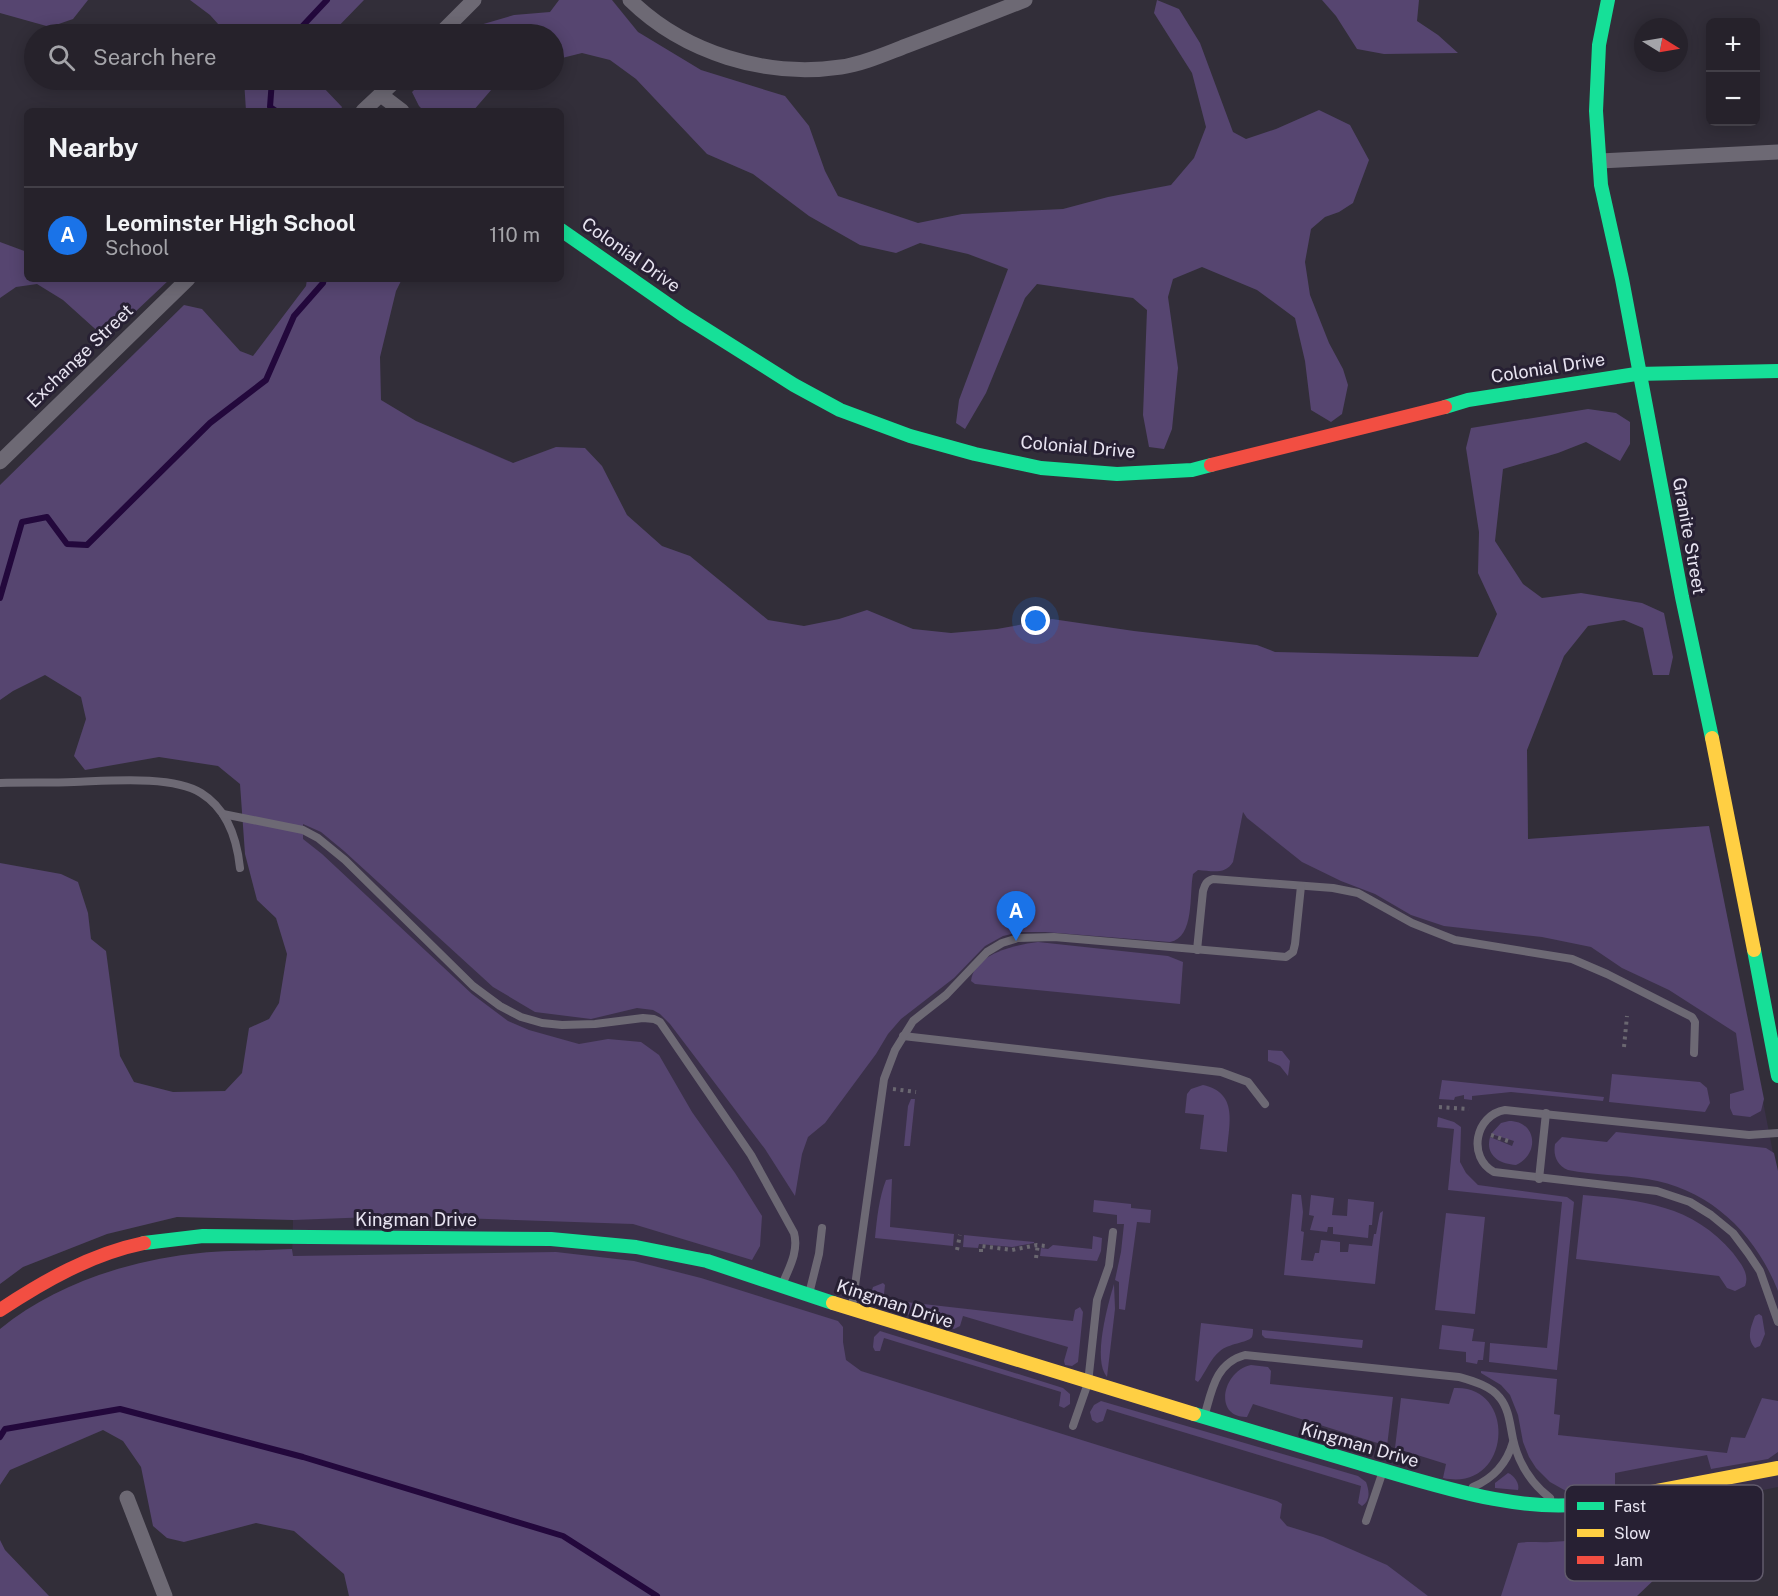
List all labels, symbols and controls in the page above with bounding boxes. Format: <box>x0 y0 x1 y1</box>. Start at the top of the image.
north arrow <box>1634 18 1688 72</box>
map controls <box>1706 18 1760 126</box>
button: + <box>1706 18 1760 72</box>
search box <box>24 24 564 90</box>
icon: search <box>45 41 78 74</box>
text: Search here <box>93 44 217 70</box>
button: − <box>1706 72 1760 126</box>
text: Nearby <box>48 132 138 163</box>
text: Leominster High School <box>105 210 356 236</box>
street label: Colonial Drive <box>578 213 685 296</box>
text: A <box>60 223 75 247</box>
text: 110 m <box>489 223 540 247</box>
text: School <box>105 236 169 260</box>
street label: Exchange Street <box>22 300 137 412</box>
street label: Colonial Drive <box>1489 348 1607 387</box>
street label: Colonial Drive <box>1020 431 1136 462</box>
street label: Granite Street <box>1669 476 1710 596</box>
your location <box>1021 606 1050 635</box>
pin: A <box>996 892 1036 941</box>
street label: Kingman Drive <box>355 1209 477 1230</box>
street label: Kingman Drive <box>834 1275 956 1332</box>
street label: Kingman Drive <box>1299 1418 1422 1471</box>
legend <box>1565 1485 1763 1581</box>
text: Fast <box>1614 1497 1646 1516</box>
text: Slow <box>1614 1524 1651 1543</box>
text: Jam <box>1614 1551 1643 1570</box>

